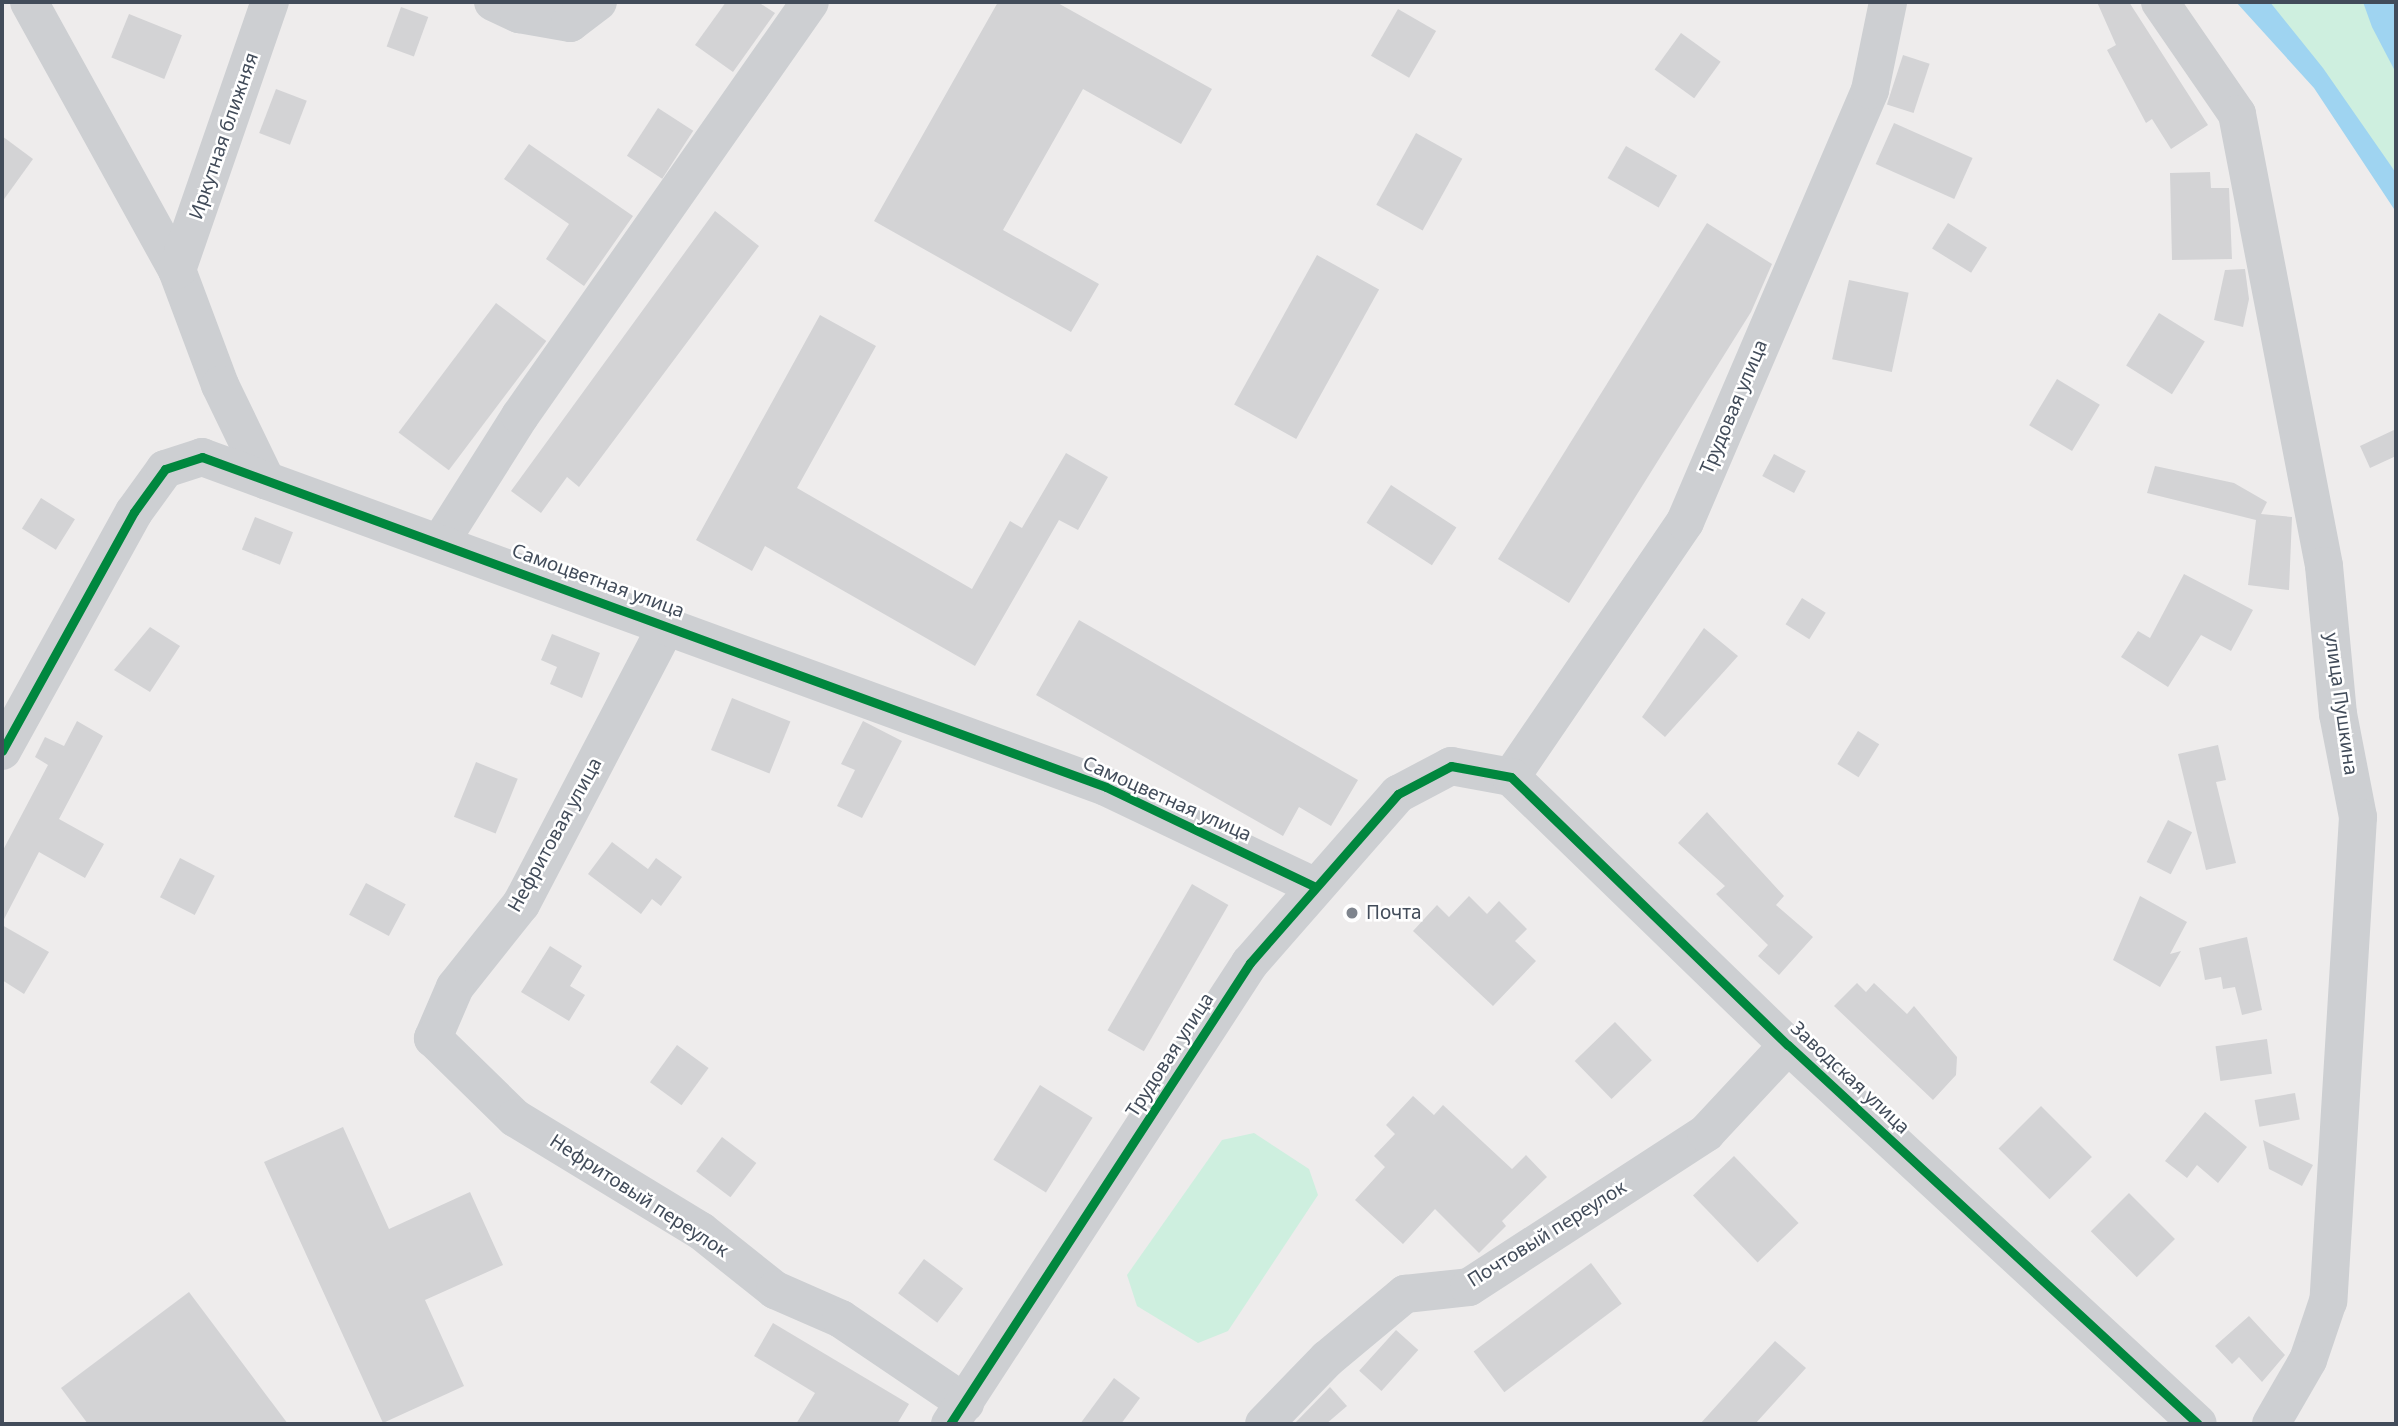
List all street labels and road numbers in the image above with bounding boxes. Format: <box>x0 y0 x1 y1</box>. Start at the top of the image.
street label: Иркутная ближняя <box>185 50 263 222</box>
street label: Трудовая улица <box>1695 336 1773 478</box>
street label: Самоцветная улица <box>509 539 687 623</box>
street label: улица Пушкина <box>2320 631 2362 777</box>
street label: Самоцветная улица <box>1079 752 1255 846</box>
street label: Нефритовая улица <box>503 754 607 916</box>
street label: Трудовая улица <box>1121 989 1219 1121</box>
street label: Заводская улица <box>1786 1017 1914 1139</box>
street label: Нефритовый переулок <box>545 1130 733 1262</box>
street label: Почтовый переулок <box>1463 1176 1631 1292</box>

